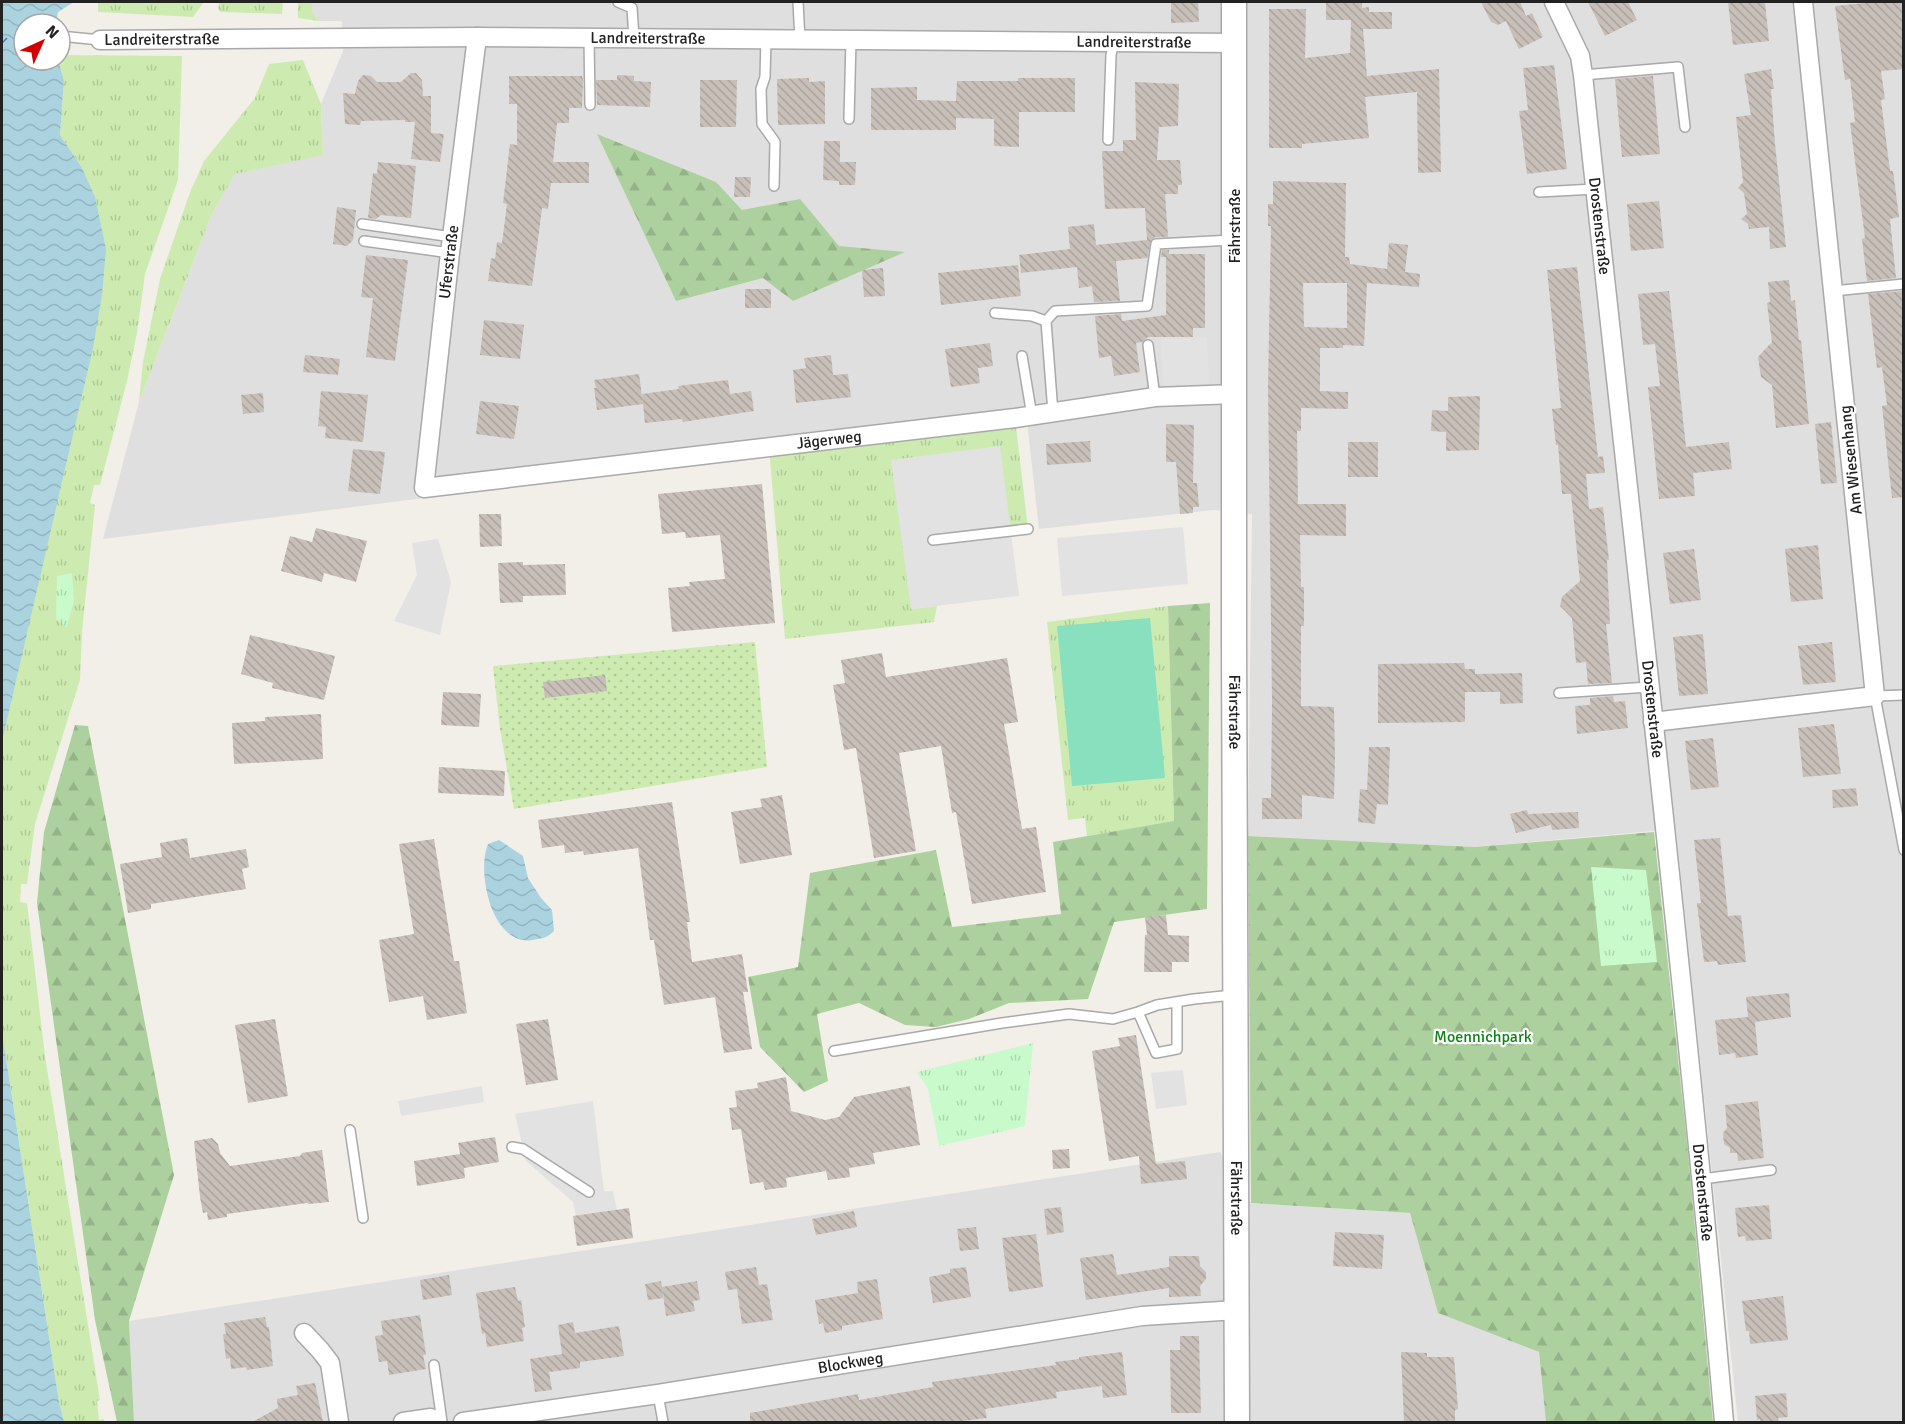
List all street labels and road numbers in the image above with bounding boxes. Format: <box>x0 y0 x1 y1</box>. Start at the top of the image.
street label: Landreiterstraße <box>590 28 706 49</box>
street label: Landreiterstraße <box>104 29 220 50</box>
street label: Landreiterstraße <box>1076 32 1192 53</box>
street label: Drostenstraße <box>1584 176 1615 276</box>
street label: Fährstraße <box>1225 188 1245 264</box>
street label: Uferstraße <box>435 224 463 300</box>
street label: Am Wiesenhang <box>1835 404 1867 516</box>
street label: Jägerweg <box>795 426 863 454</box>
street label: Drostenstraße <box>1637 659 1667 759</box>
street label: Fährstraße <box>1224 674 1244 750</box>
street label: Drostenstraße <box>1688 1143 1717 1242</box>
street label: Fährstraße <box>1226 1160 1246 1236</box>
street label: Blockweg <box>816 1348 885 1378</box>

